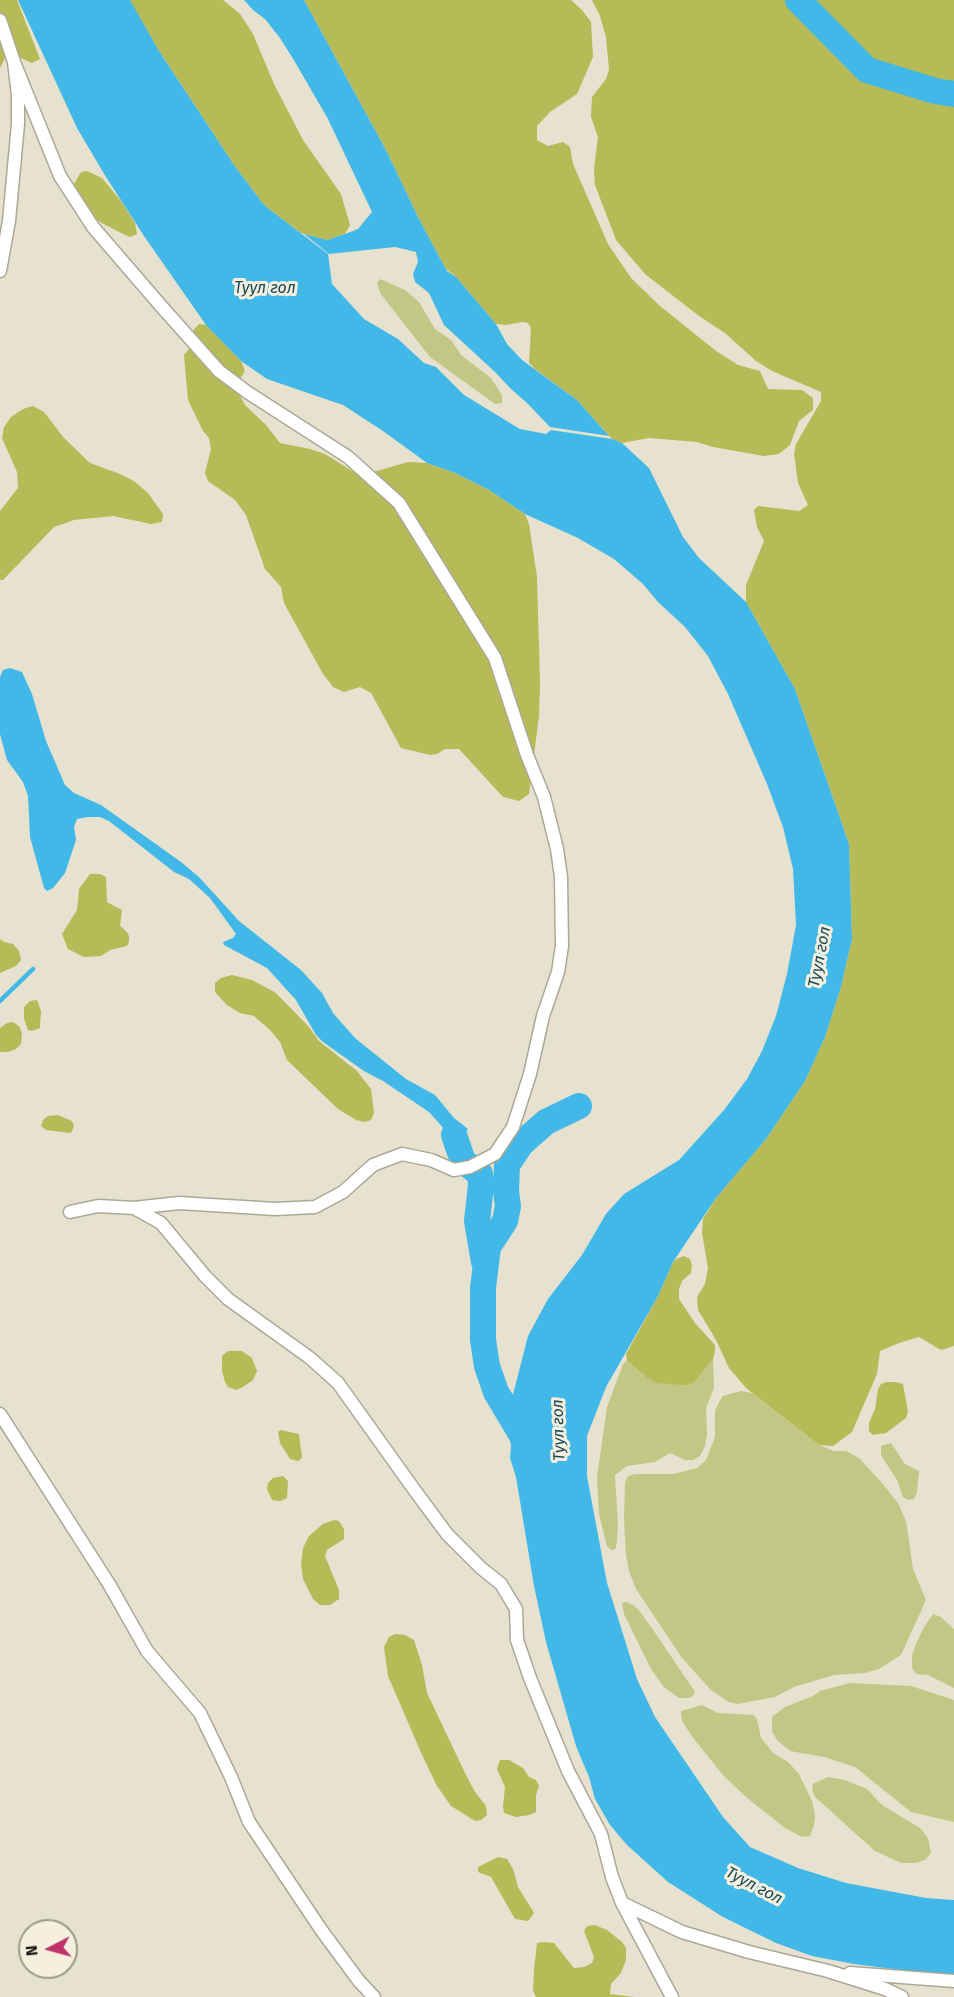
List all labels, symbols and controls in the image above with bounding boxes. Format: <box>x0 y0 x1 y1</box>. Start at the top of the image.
water label: Туул гол <box>234 279 296 299</box>
water label: Туул гол <box>805 925 835 989</box>
water label: Туул гол <box>548 1399 570 1461</box>
water label: Туул гол <box>722 1863 786 1909</box>
north arrow <box>18 1919 78 1979</box>
text: N <box>22 1944 42 1957</box>

